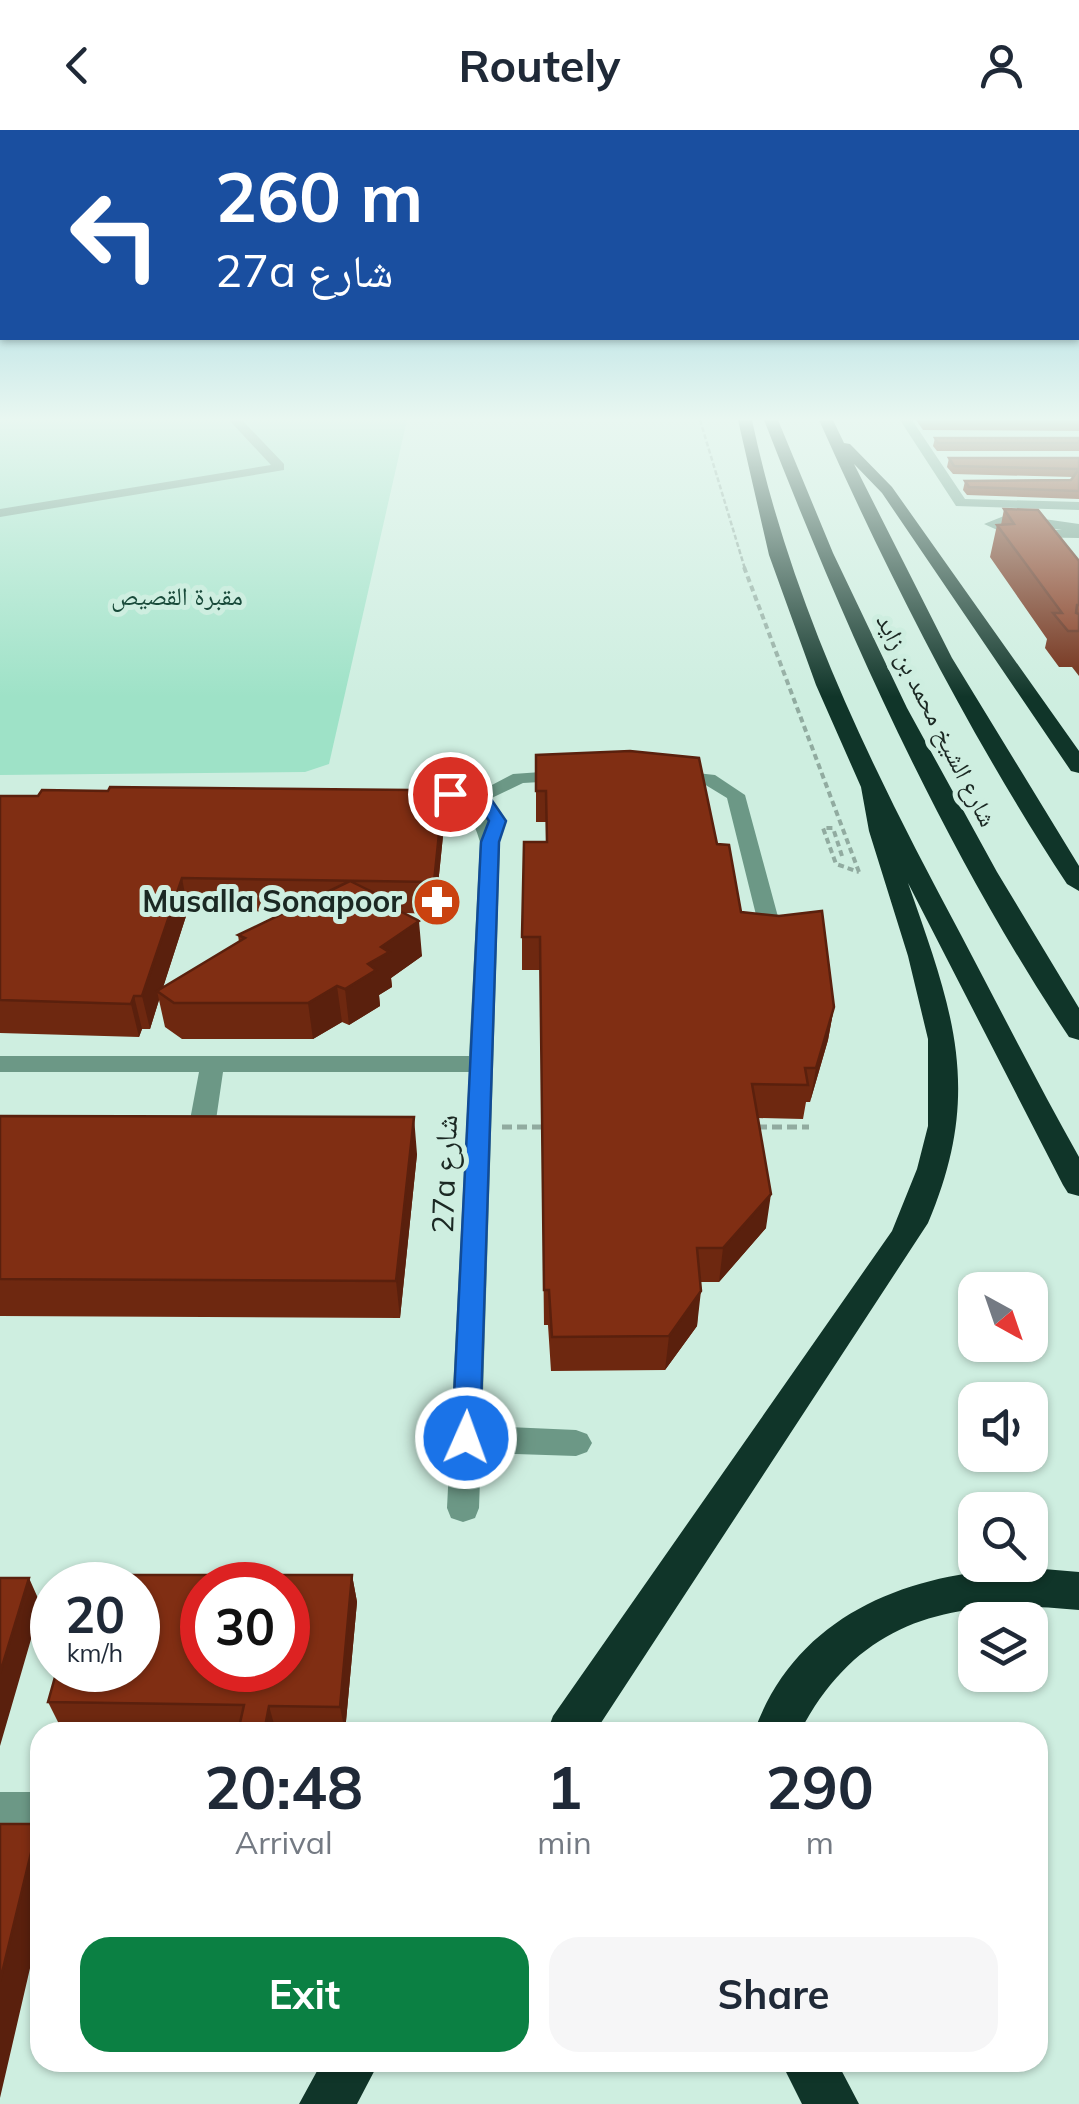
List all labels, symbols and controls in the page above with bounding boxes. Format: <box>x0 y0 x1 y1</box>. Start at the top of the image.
text: Routely <box>458 37 621 93</box>
icon: back <box>50 38 105 93</box>
icon: person <box>974 38 1029 93</box>
text: 260 m <box>215 152 423 240</box>
icon: left <box>50 170 180 300</box>
text: 27a شارع <box>215 242 393 298</box>
park label: مقبرة القصيص <box>111 580 243 612</box>
street label: شارع الشيخ محمد بن زايد <box>869 608 1005 832</box>
pin <box>408 752 493 837</box>
icon: arrive <box>423 767 478 822</box>
pharmacy icon: Musalla Sonapoor <box>411 876 463 928</box>
place label: Musalla Sonapoor <box>142 882 402 920</box>
street label: 27a شارع <box>423 1114 466 1234</box>
north arrow <box>958 1272 1048 1362</box>
map controls <box>958 1272 1048 1692</box>
button: sound <box>958 1382 1048 1472</box>
position arrow <box>414 1386 518 1490</box>
button: search <box>958 1492 1048 1582</box>
speed limit sign: 30 <box>180 1562 310 1692</box>
text: 20 <box>65 1583 125 1646</box>
button: layers <box>958 1602 1048 1692</box>
text: km/h <box>67 1637 123 1668</box>
text: 20:48 <box>204 1749 363 1824</box>
text: 1 <box>546 1749 582 1824</box>
text: 290 <box>766 1749 874 1824</box>
text: Arrival <box>235 1822 333 1862</box>
text: min <box>537 1822 592 1862</box>
text: m <box>806 1822 834 1862</box>
button: Exit <box>80 1937 529 2052</box>
button: Share <box>549 1937 998 2052</box>

